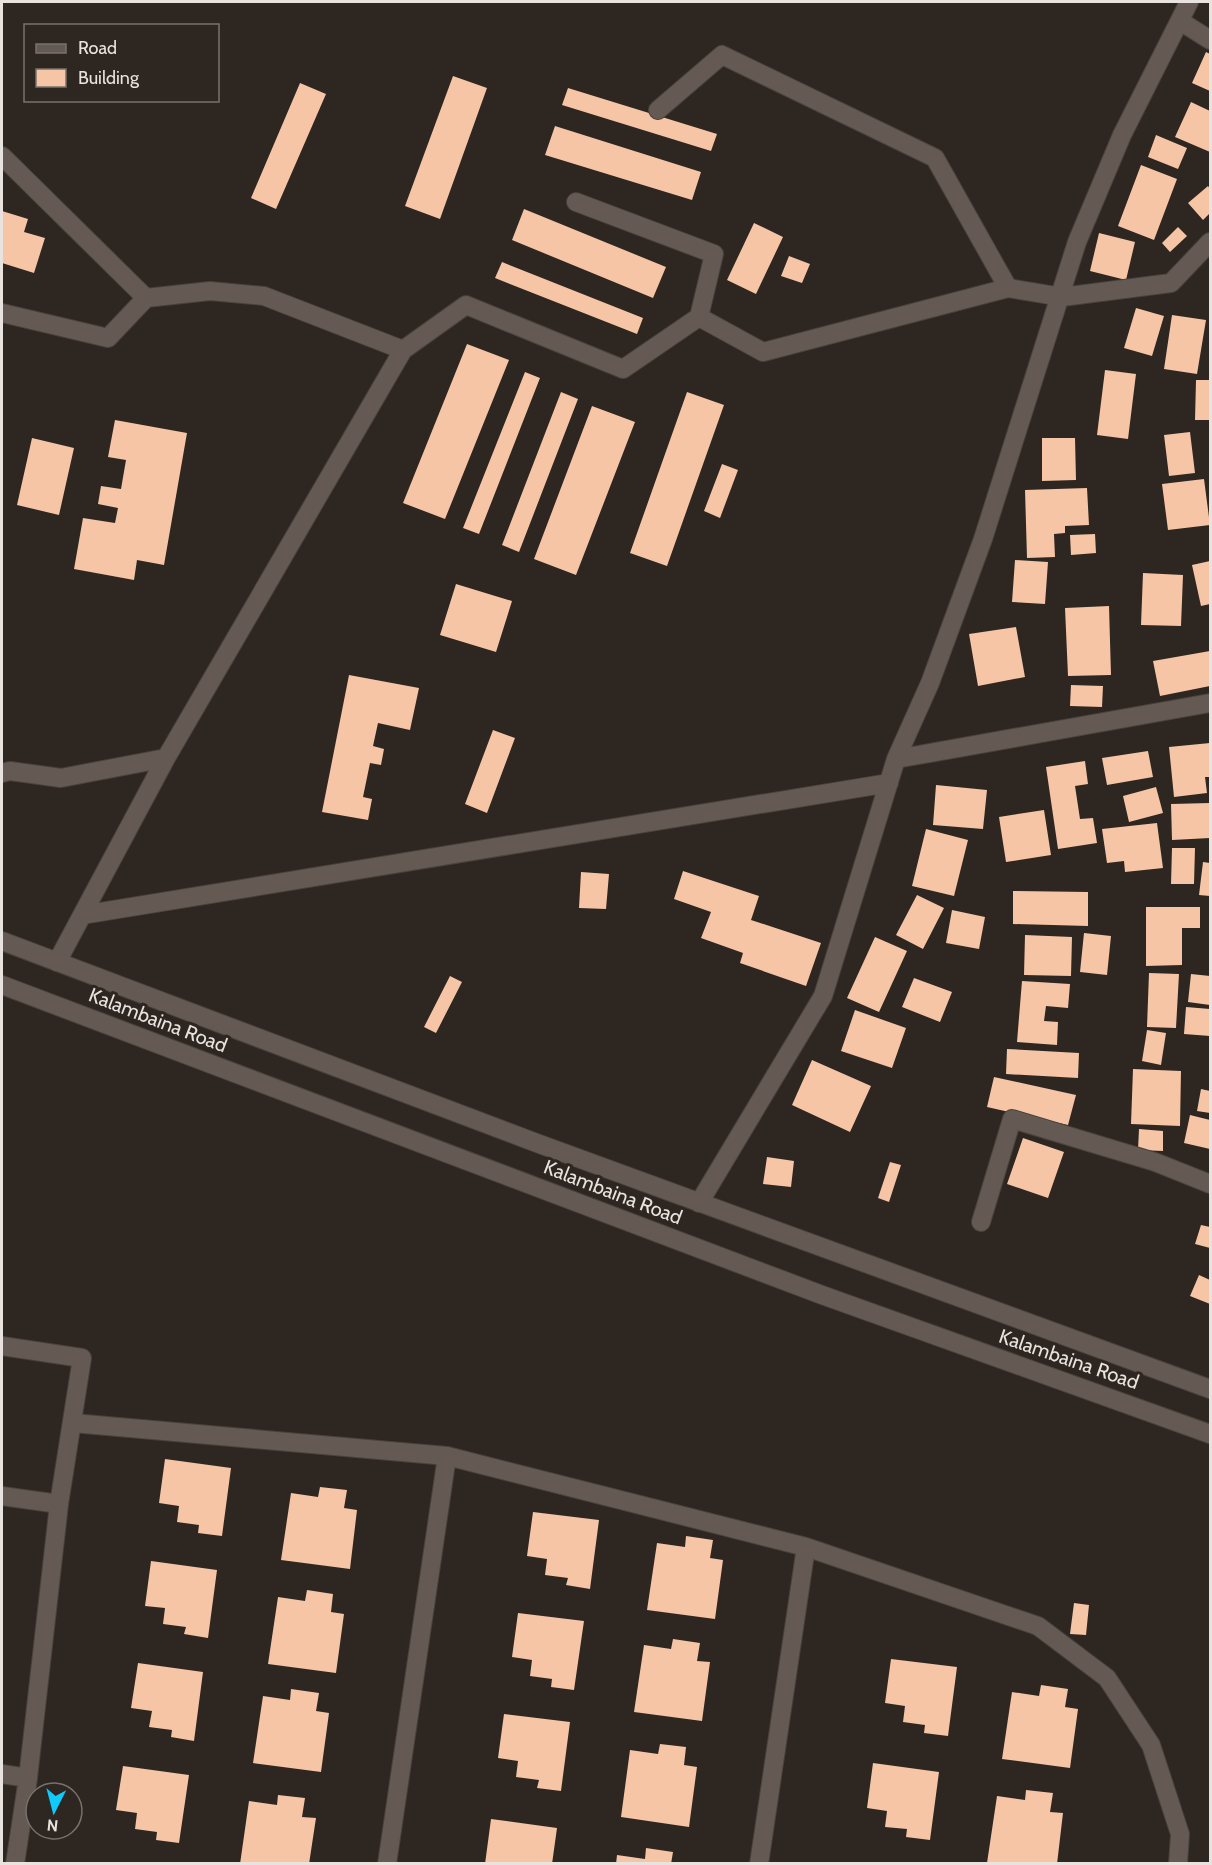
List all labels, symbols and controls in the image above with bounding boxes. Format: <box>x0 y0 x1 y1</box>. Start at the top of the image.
legend <box>24 24 219 102</box>
text: Road <box>78 37 117 59</box>
text: Building <box>78 67 140 89</box>
street label: Kalambaina Road <box>85 983 231 1057</box>
street label: Kalambaina Road <box>540 1155 686 1229</box>
street label: Kalambaina Road <box>996 1324 1142 1394</box>
north arrow <box>24 1781 84 1841</box>
text: N <box>46 1815 59 1835</box>

